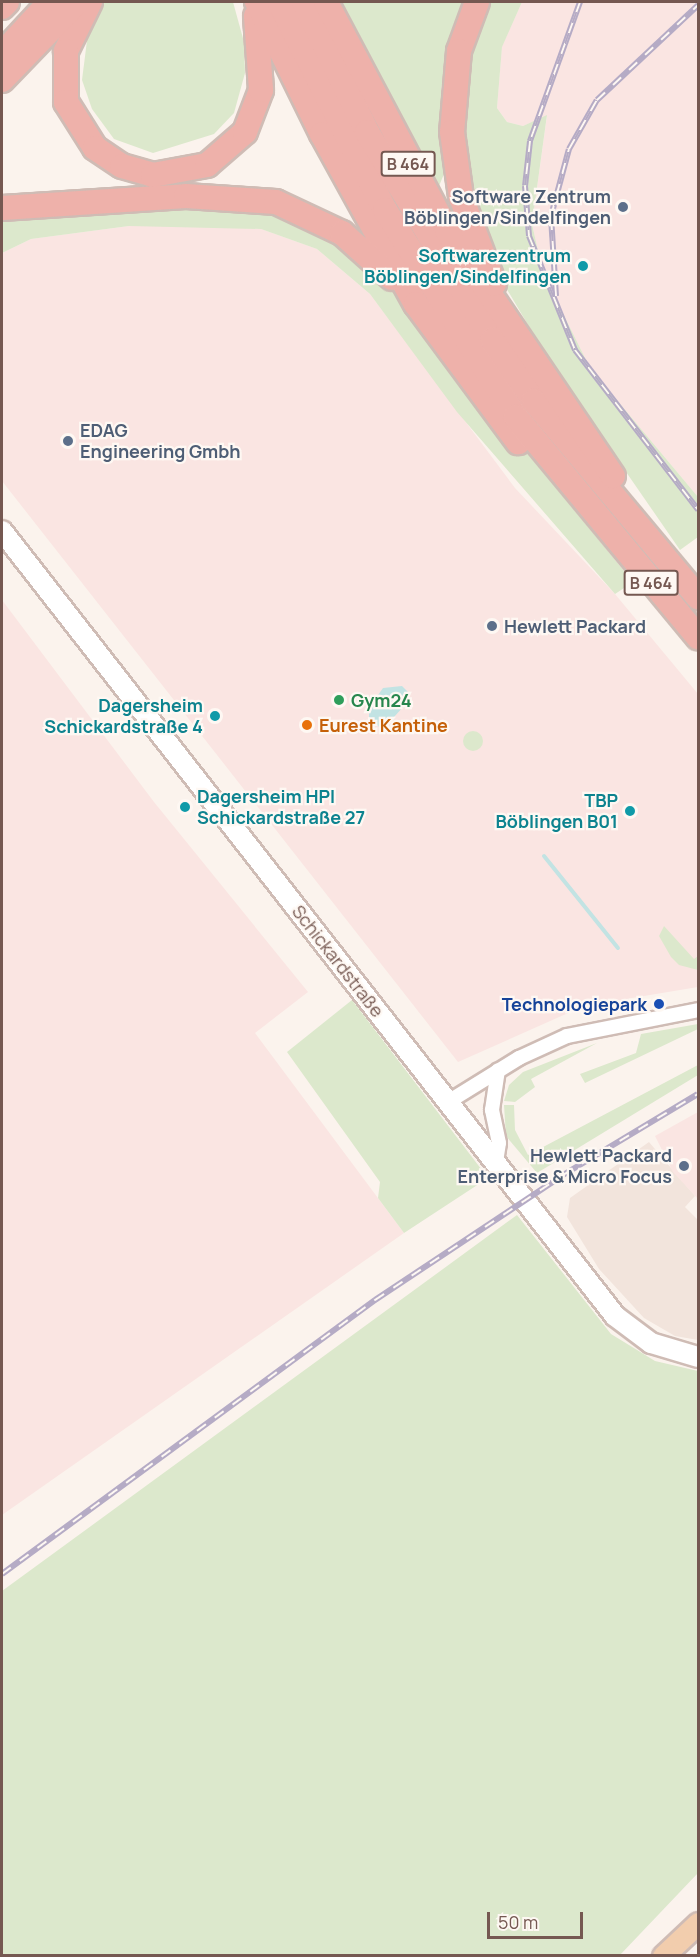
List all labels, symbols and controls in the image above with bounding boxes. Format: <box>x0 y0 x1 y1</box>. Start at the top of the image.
road number: B 464 <box>380 151 436 177</box>
place label: Software Zentrum Böblingen/Sindelfingen <box>404 186 611 228</box>
marker: Software Zentrum Böblingen/Sindelfingen <box>616 200 630 214</box>
place label: Softwarezentrum Böblingen/Sindelfingen <box>364 245 571 288</box>
marker: Softwarezentrum Böblingen/Sindelfingen <box>576 259 590 273</box>
place label: EDAG Engineering Gmbh <box>80 420 241 462</box>
marker: EDAG Engineering Gmbh <box>61 434 75 448</box>
road number: B 464 <box>622 570 680 596</box>
place label: Hewlett Packard <box>504 615 646 637</box>
marker: Hewlett Packard <box>485 619 499 633</box>
place label: Gym24 <box>351 689 412 711</box>
marker: Gym24 <box>332 693 346 707</box>
place label: Dagersheim Schickardstraße 4 <box>44 695 203 738</box>
marker: Dagersheim Schickardstraße 4 <box>208 709 222 723</box>
place label: Eurest Kantine <box>319 714 448 736</box>
marker: Eurest Kantine <box>300 718 314 732</box>
place label: Dagersheim HPI Schickardstraße 27 <box>197 786 365 828</box>
place label: TBP Böblingen B01 <box>495 790 618 832</box>
marker: Dagersheim HPI Schickardstraße 27 <box>178 800 192 814</box>
marker: TBP Böblingen B01 <box>623 804 637 818</box>
street label: Schickardstraße <box>288 901 388 1021</box>
place label: Technologiepark <box>502 993 647 1015</box>
marker: Technologiepark <box>652 997 666 1011</box>
place label: Hewlett Packard Enterprise & Micro Focus <box>458 1145 672 1188</box>
marker: Hewlett Packard Enterprise & Micro Focus <box>677 1159 691 1173</box>
scale bar <box>490 1900 586 1938</box>
text: 50 m <box>498 1910 538 1934</box>

